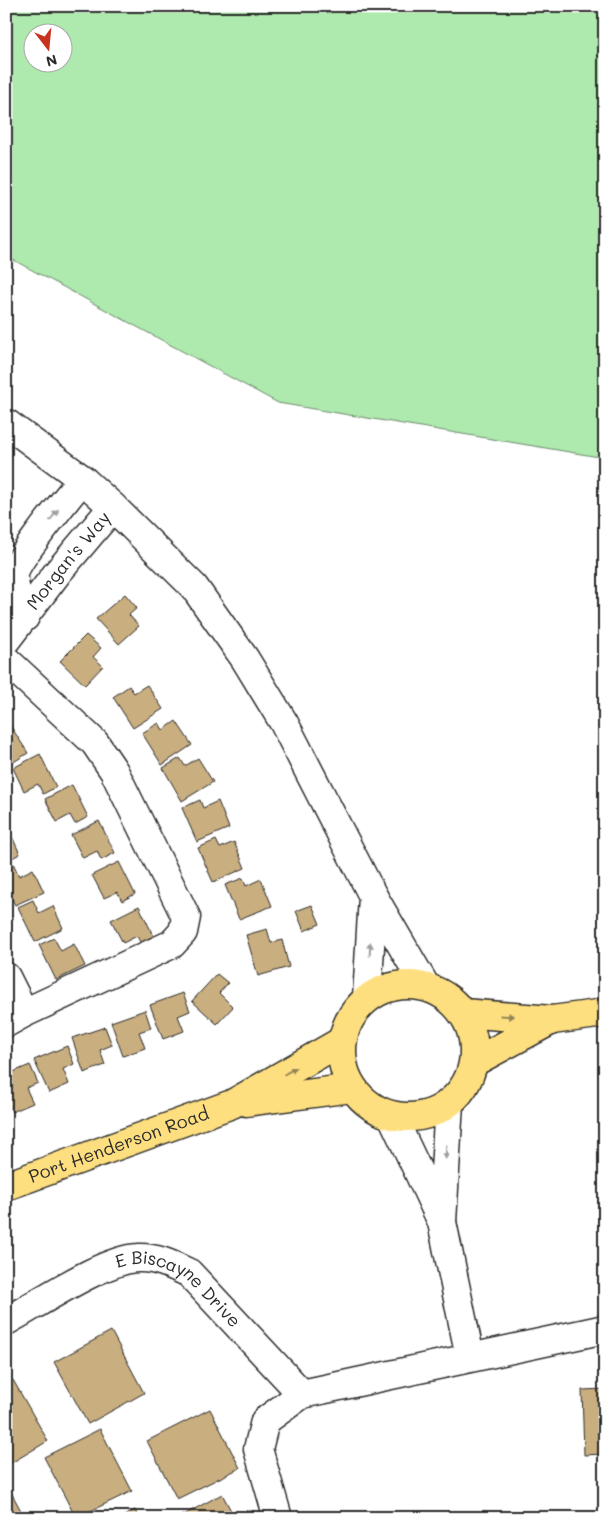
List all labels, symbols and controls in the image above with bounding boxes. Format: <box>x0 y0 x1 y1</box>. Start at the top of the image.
north arrow <box>22 22 72 72</box>
text: N <box>44 50 59 72</box>
street label: Morgan's Way <box>20 506 115 614</box>
one-way arrow <box>49 509 60 522</box>
one-way arrow <box>367 941 375 957</box>
one-way arrow <box>500 1013 516 1021</box>
one-way arrow <box>282 1067 297 1075</box>
street label: Port Henderson Road <box>25 1100 212 1188</box>
one-way arrow <box>442 1144 450 1160</box>
street label: E Biscayne Drive <box>112 1245 247 1332</box>

